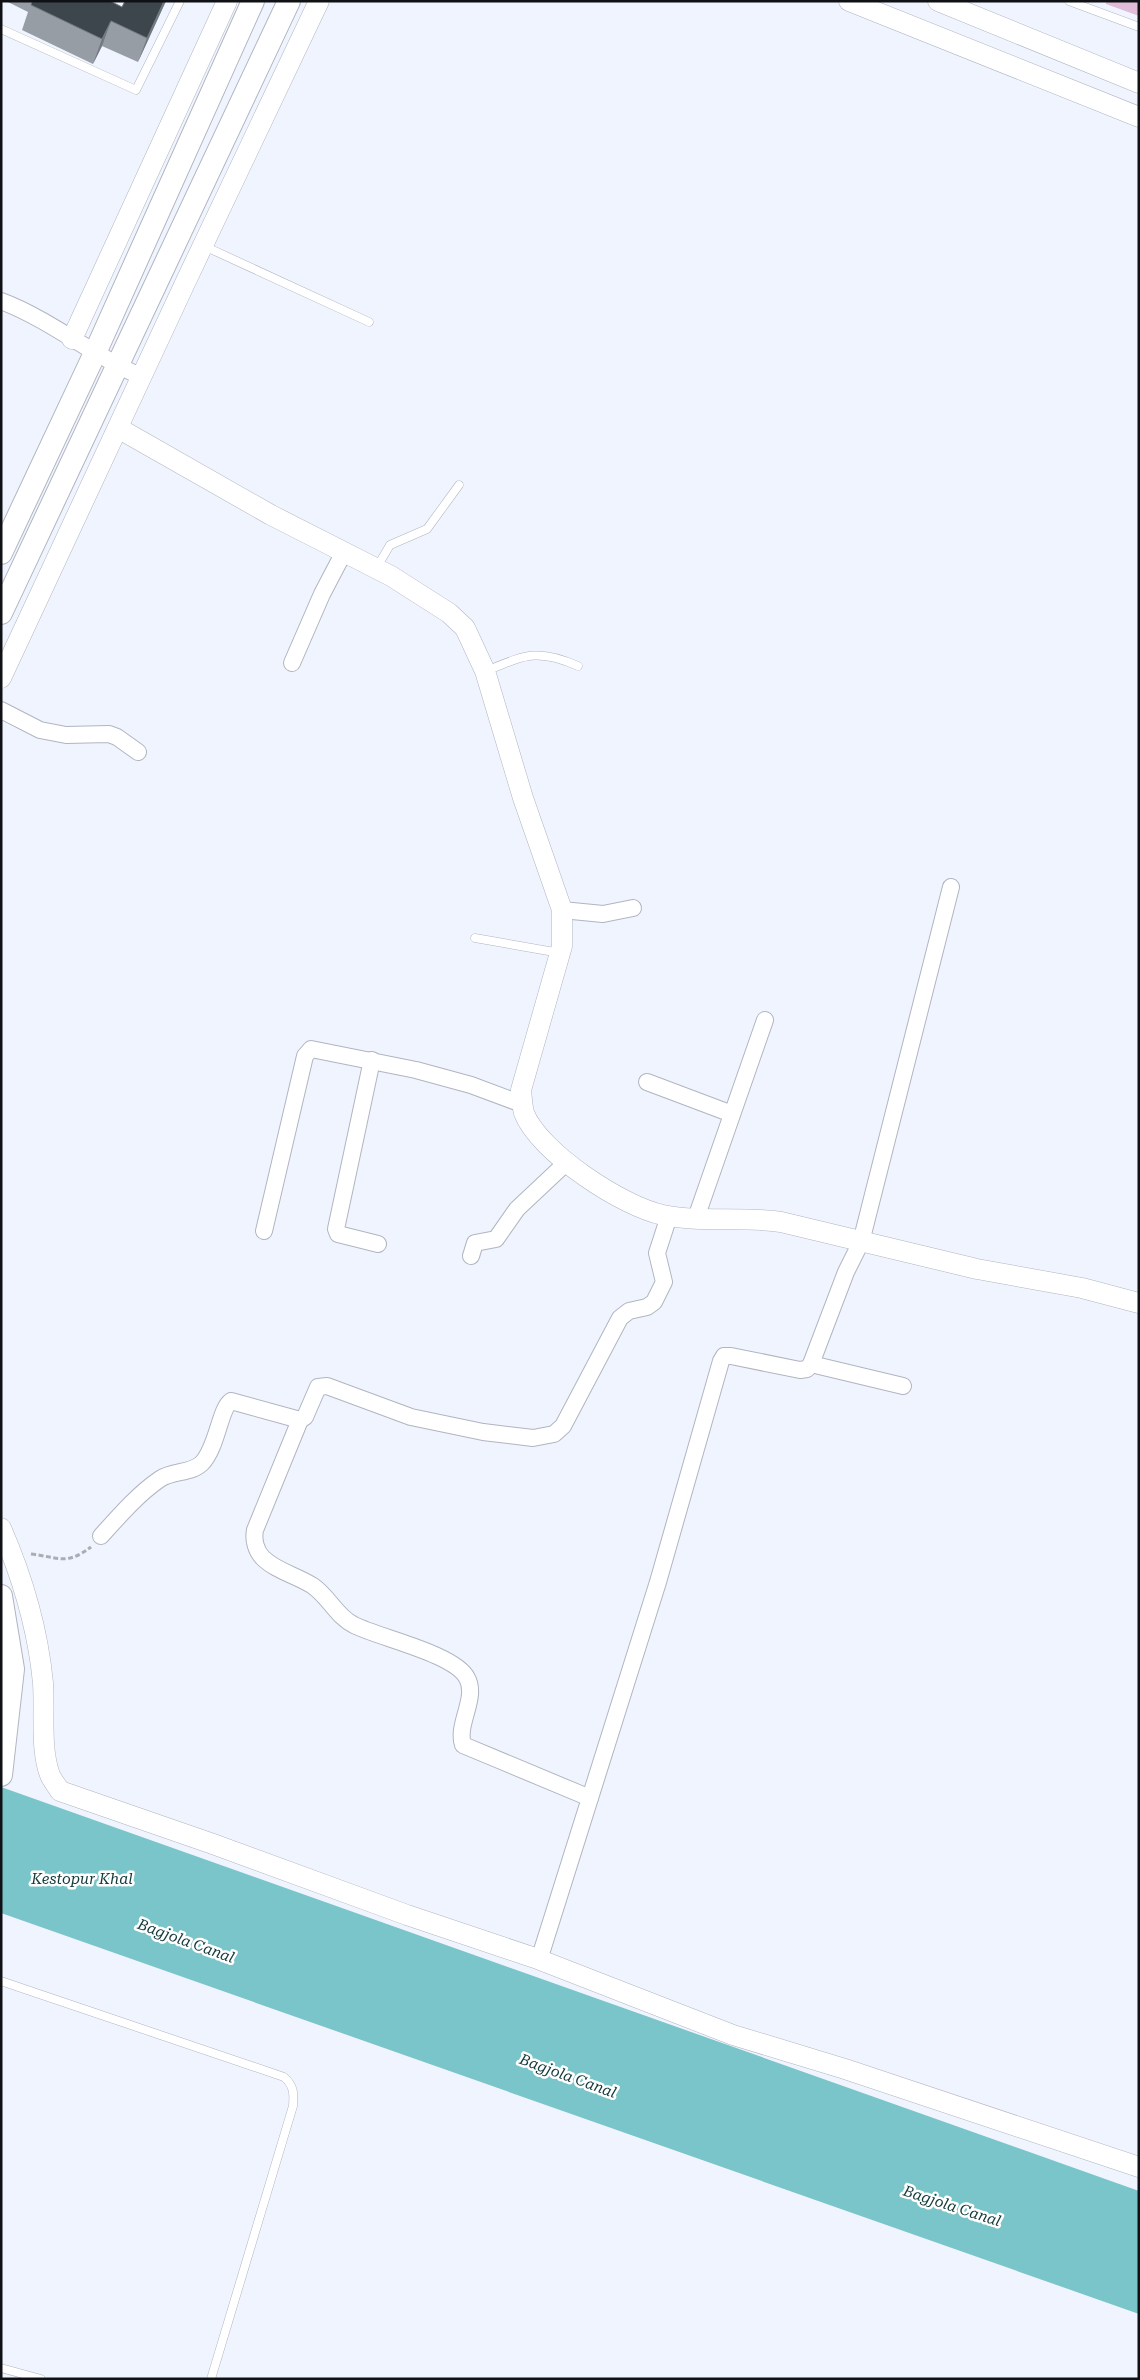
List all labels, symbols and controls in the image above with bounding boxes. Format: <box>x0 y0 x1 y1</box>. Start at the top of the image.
water label: Kestopur Khal <box>30 1870 133 1888</box>
water label: Bagjola Canal <box>134 1915 237 1967</box>
water label: Bagjola Canal <box>516 2050 619 2102</box>
water label: Bagjola Canal <box>900 2181 1004 2230</box>

